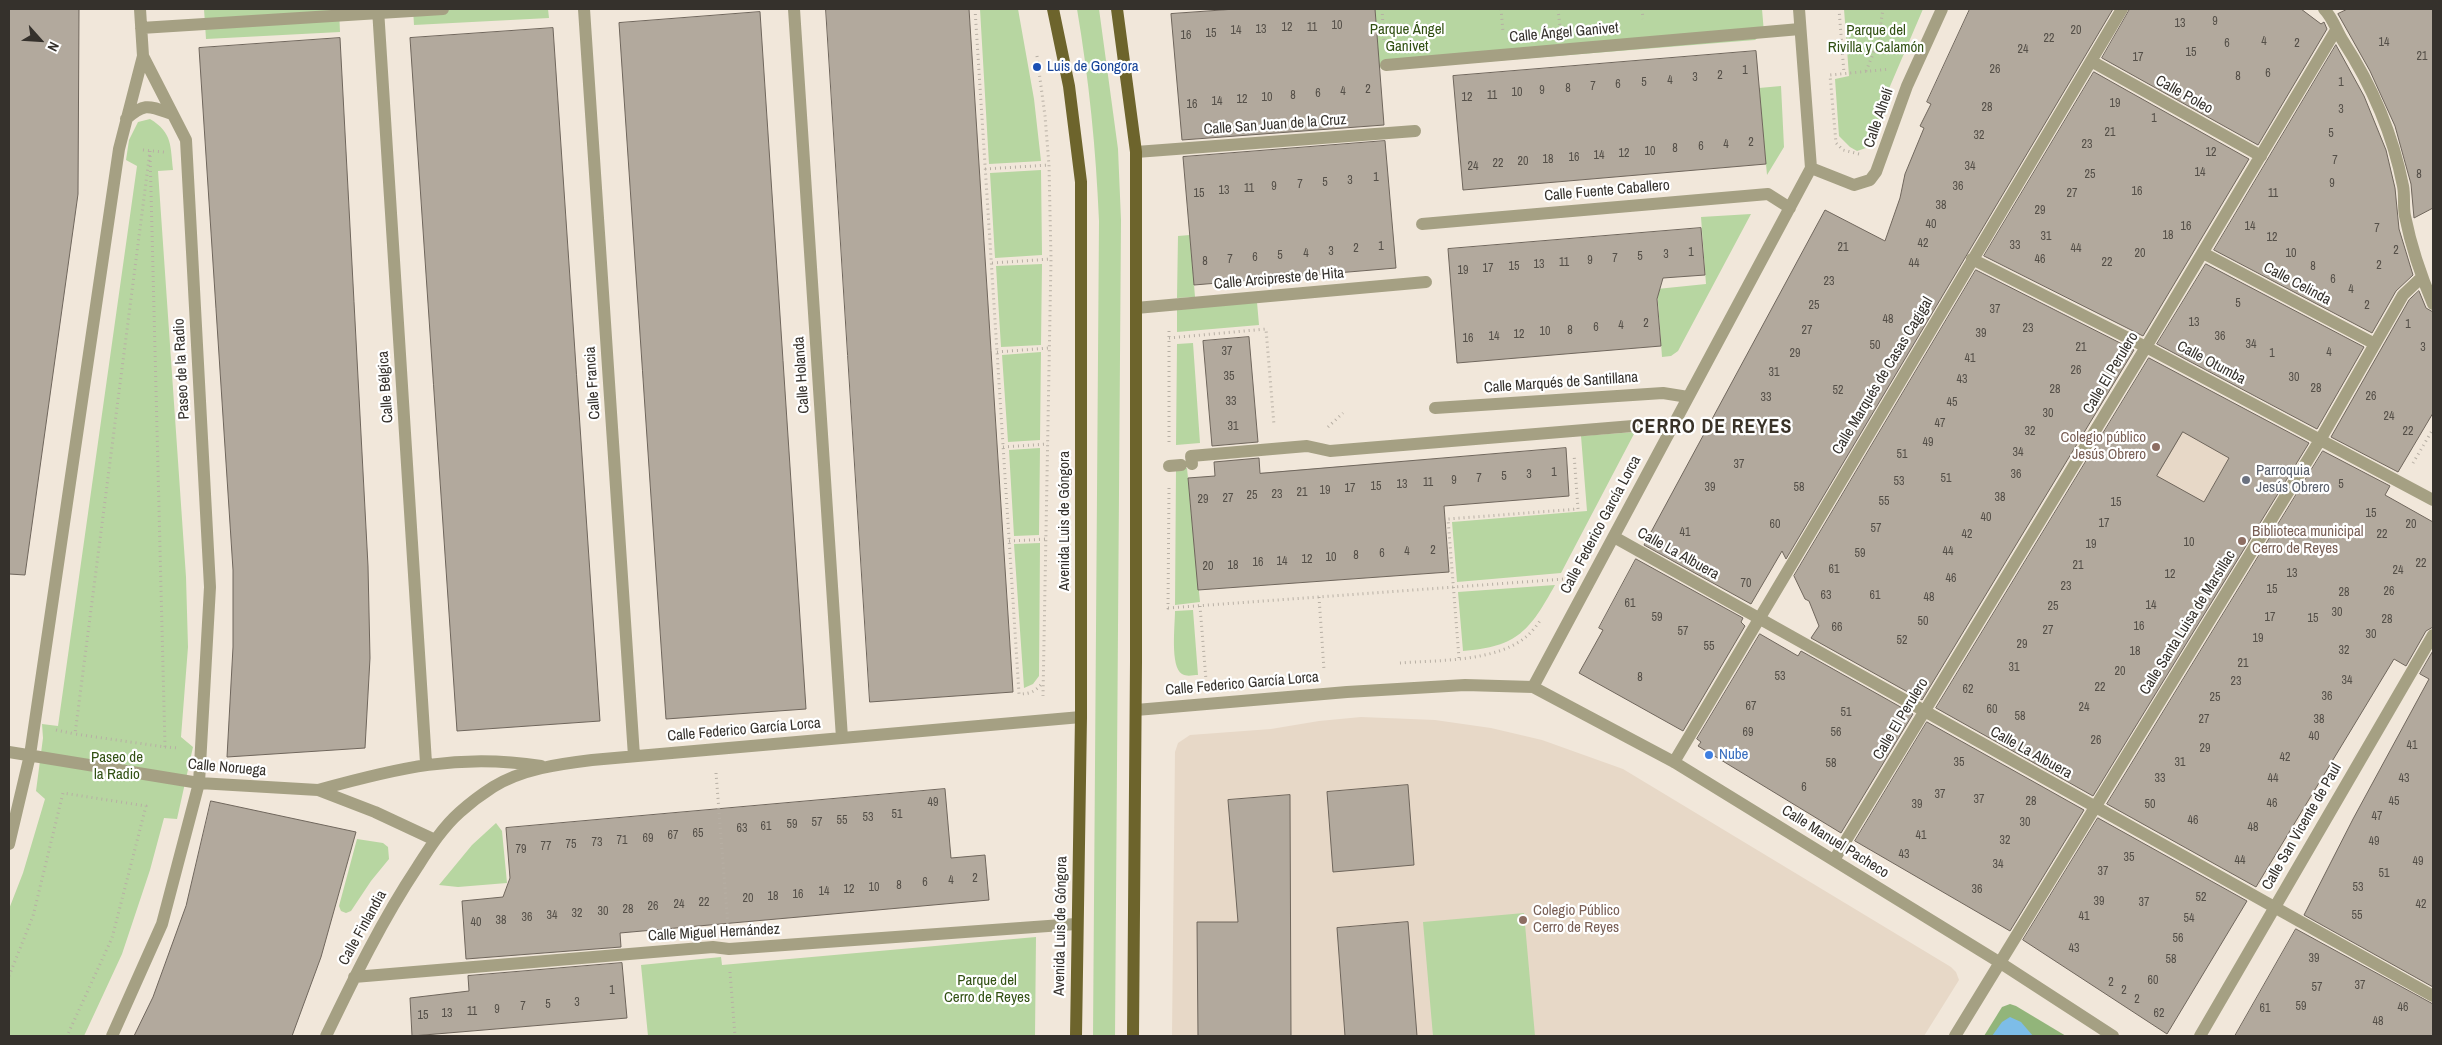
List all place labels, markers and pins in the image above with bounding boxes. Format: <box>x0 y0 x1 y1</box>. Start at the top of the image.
place label: Luis de Gongora <box>1047 58 1139 76</box>
marker: Luis de Gongora <box>1031 61 1043 73</box>
place label: Colegio público Jesús Obrero <box>2061 429 2146 464</box>
marker: Colegio público Jesús Obrero <box>2150 441 2162 453</box>
place label: Parroquia Jesús Obrero <box>2256 462 2330 497</box>
marker: Parroquia Jesús Obrero <box>2240 474 2252 486</box>
place label: Biblioteca municipal Cerro de Reyes <box>2252 523 2363 558</box>
marker: Biblioteca municipal Cerro de Reyes <box>2236 535 2248 547</box>
place label: Nube <box>1719 746 1748 764</box>
marker: Nube <box>1703 749 1715 761</box>
place label: Colegio Público Cerro de Reyes <box>1533 902 1620 937</box>
marker: Colegio Público Cerro de Reyes <box>1517 914 1529 926</box>

